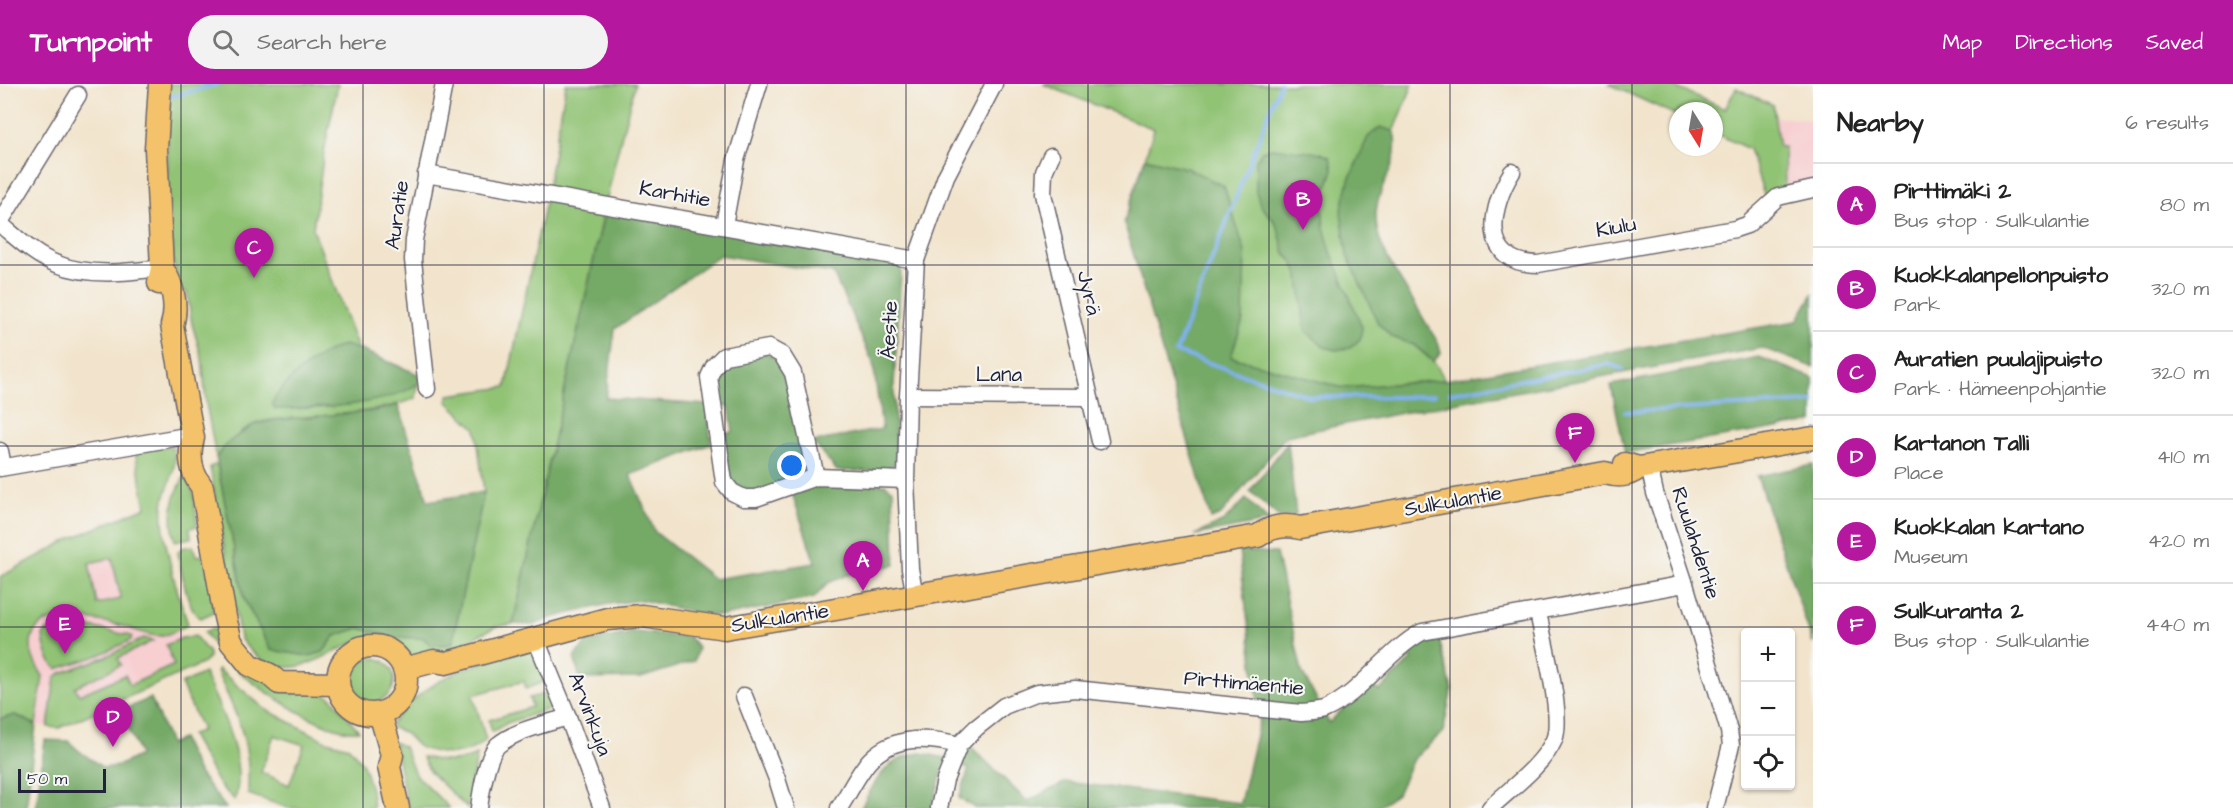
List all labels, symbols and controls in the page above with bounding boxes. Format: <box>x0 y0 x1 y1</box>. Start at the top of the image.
search box <box>188 15 608 69</box>
text: Turnpoint <box>30 23 152 62</box>
icon: search <box>209 26 242 59</box>
text: Search here <box>257 27 387 58</box>
text: Map <box>1942 28 1982 57</box>
text: Directions <box>2015 28 2113 57</box>
text: Saved <box>2146 28 2203 57</box>
north arrow <box>1669 102 1723 156</box>
text: Nearby <box>1837 105 1924 141</box>
text: 6 results <box>2125 109 2209 137</box>
street label: Karhitie <box>637 174 713 214</box>
text: Pirttimäki 2 <box>1894 176 2011 207</box>
street label: Auratie <box>378 179 416 251</box>
pin: B <box>1284 180 1322 230</box>
text: A <box>1850 191 1863 219</box>
text: 80 m <box>2160 191 2209 219</box>
text: Bus stop · Sulkulantie <box>1894 207 2090 235</box>
street label: Kiulu <box>1594 209 1639 245</box>
pin: C <box>234 228 274 278</box>
text: Kuokkalanpellonpuisto <box>1894 260 2108 291</box>
street label: Jyrä <box>1068 268 1108 319</box>
text: B <box>1849 275 1864 303</box>
text: 320 m <box>2151 275 2209 303</box>
text: Park <box>1894 291 1940 319</box>
street label: Äestie <box>873 300 905 360</box>
text: Auratien puulajipuisto <box>1894 344 2102 375</box>
text: C <box>1849 359 1864 387</box>
text: 320 m <box>2151 359 2209 387</box>
street label: Lana <box>976 360 1023 389</box>
text: Park · Hämeenpohjantie <box>1894 375 2107 403</box>
pin: F <box>1556 414 1594 463</box>
text: Kartanon Talli <box>1894 428 2029 459</box>
text: D <box>1850 443 1863 471</box>
text: 410 m <box>2157 443 2209 471</box>
your location <box>777 451 806 480</box>
text: Place <box>1894 459 1944 487</box>
street label: Sulkulantie <box>1402 478 1504 524</box>
street label: Ruulahdentie <box>1664 483 1728 603</box>
text: Kuokkalan kartano <box>1894 512 2084 543</box>
text: E <box>1851 527 1862 555</box>
text: 420 m <box>2148 527 2209 555</box>
pin: A <box>844 542 882 591</box>
text: Museum <box>1894 543 1967 571</box>
street label: Sulkulantie <box>729 596 831 640</box>
text: Sulkuranta 2 <box>1894 596 2023 627</box>
pin: E <box>46 604 84 654</box>
text: F <box>1850 611 1863 639</box>
text: 440 m <box>2146 611 2209 639</box>
text: Bus stop · Sulkulantie <box>1894 627 2090 655</box>
map controls <box>1741 628 1795 790</box>
button: + <box>1741 628 1795 682</box>
street label: Pirttimäentie <box>1183 663 1305 703</box>
street label: Arvinkuja <box>561 668 619 760</box>
button: − <box>1741 682 1795 736</box>
pin: D <box>94 698 132 747</box>
button: locate <box>1741 736 1795 790</box>
scale bar <box>18 766 106 794</box>
text: 50 m <box>27 768 67 790</box>

